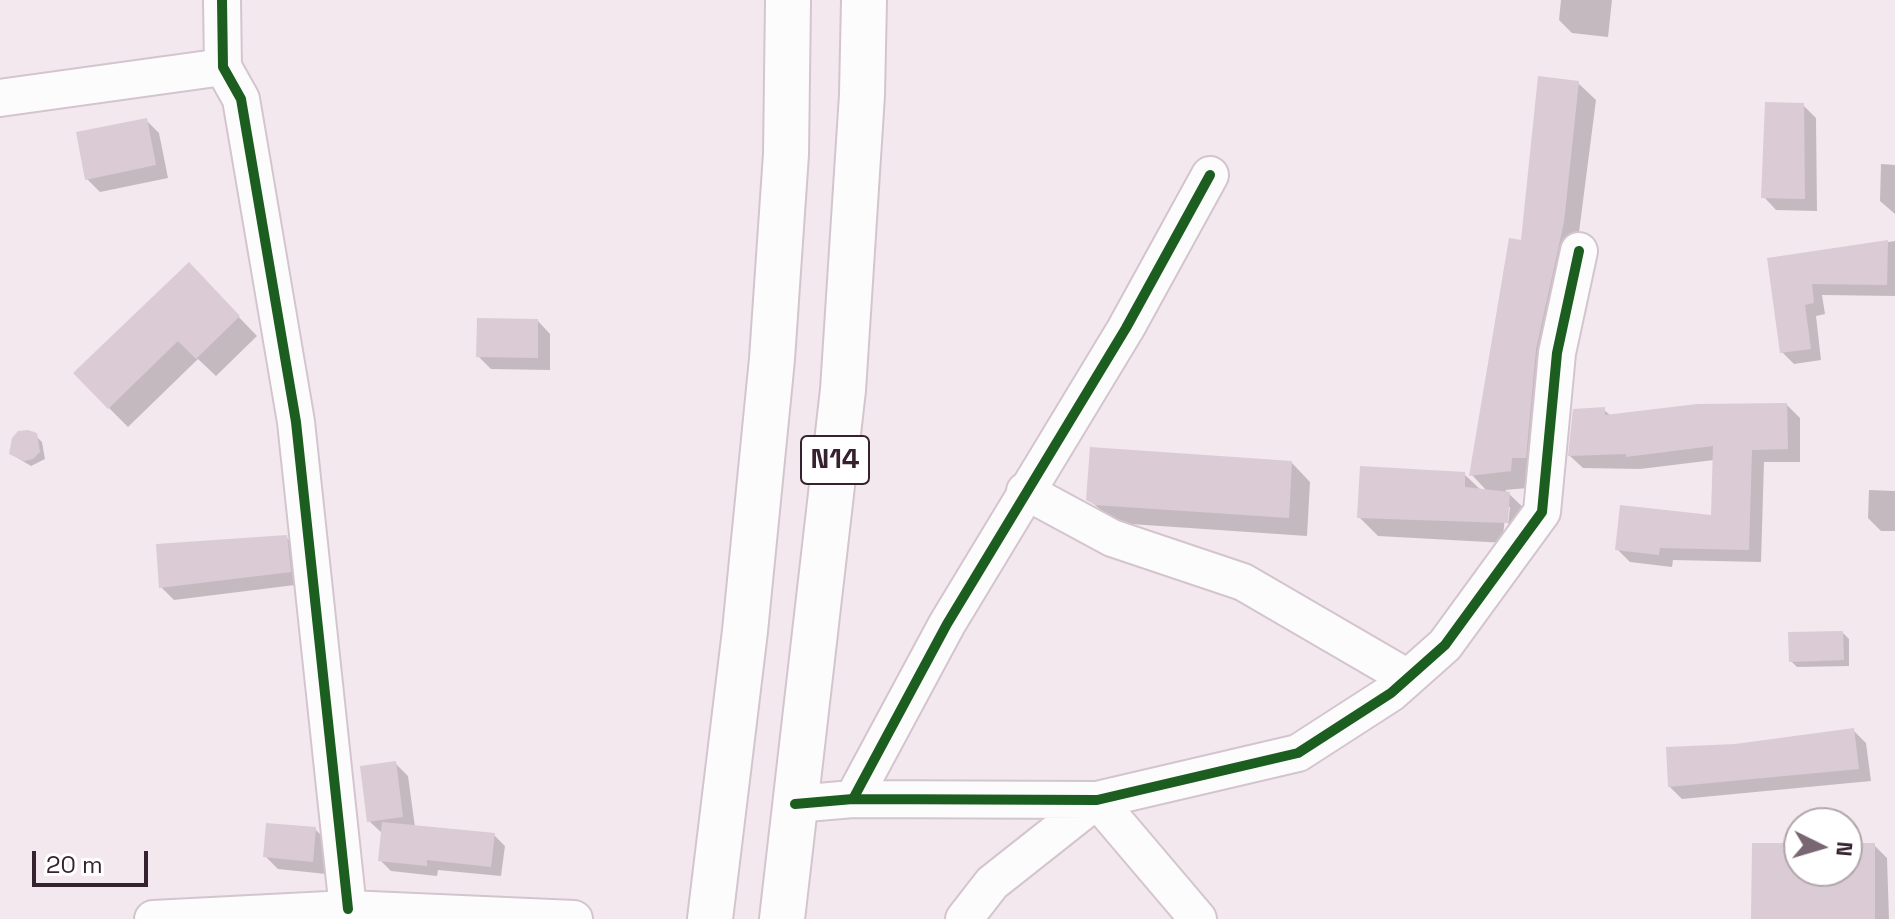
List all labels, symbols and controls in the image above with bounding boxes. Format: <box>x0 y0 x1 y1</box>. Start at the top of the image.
road number: N14 <box>801 436 869 484</box>
north arrow <box>1783 807 1863 887</box>
scale bar <box>36 835 152 885</box>
text: N <box>1830 840 1860 857</box>
text: 20 m <box>46 849 103 880</box>

